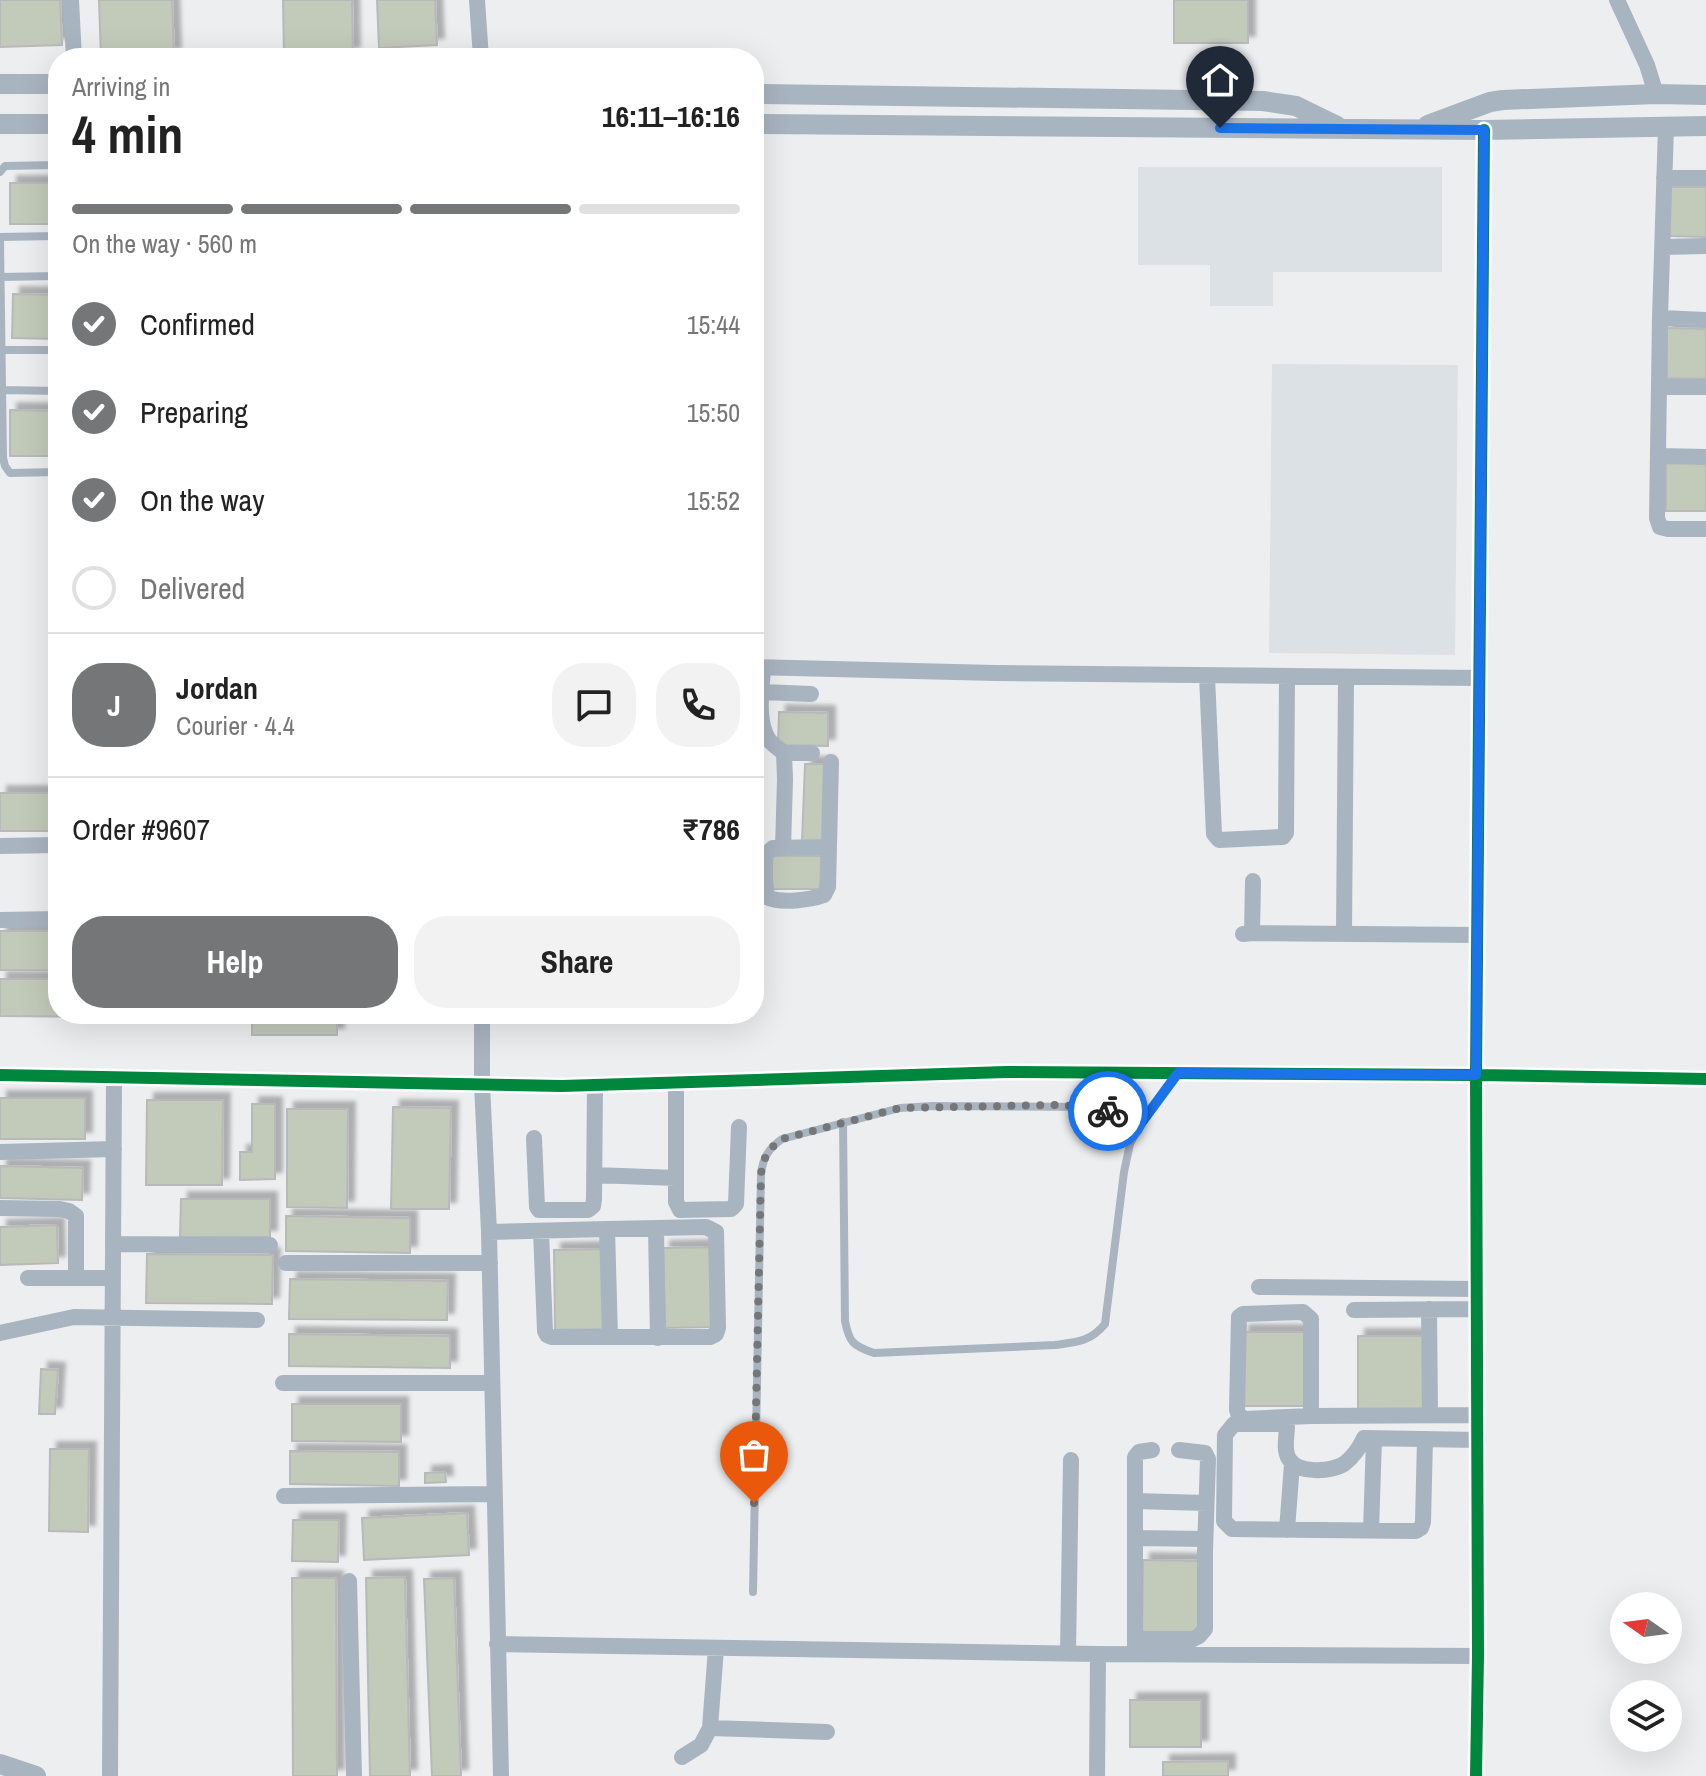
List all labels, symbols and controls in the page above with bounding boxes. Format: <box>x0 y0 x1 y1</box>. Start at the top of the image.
pin <box>1186 46 1254 128</box>
icon: home <box>1198 58 1242 102</box>
text: Arriving in <box>72 69 170 104</box>
text: 16:11–16:16 <box>602 96 740 136</box>
text: 4 min <box>72 99 183 169</box>
text: On the way · 560 m <box>72 226 257 261</box>
icon: check <box>72 302 116 346</box>
text: Confirmed <box>140 304 255 344</box>
text: 15:44 <box>687 307 740 342</box>
icon: check <box>72 390 116 434</box>
text: Preparing <box>140 392 248 432</box>
text: 15:50 <box>687 395 740 430</box>
icon: check <box>72 478 116 522</box>
text: On the way <box>140 480 264 520</box>
text: 15:52 <box>687 483 740 518</box>
text: Delivered <box>140 568 245 608</box>
button: chat <box>552 663 636 747</box>
button: phone <box>656 663 740 747</box>
text: Jordan <box>176 668 258 708</box>
text: J <box>107 685 121 725</box>
text: Courier · 4.4 <box>176 708 295 743</box>
text: Order #9607 <box>72 809 210 849</box>
text: ₹786 <box>682 809 740 849</box>
button: Help <box>72 916 398 1008</box>
button: Share <box>414 916 740 1008</box>
courier <box>1068 1071 1148 1151</box>
icon: bike <box>1086 1089 1130 1133</box>
pin <box>720 1421 788 1503</box>
icon: bag <box>732 1433 776 1477</box>
north arrow <box>1610 1592 1682 1664</box>
map controls <box>1610 1592 1682 1752</box>
button: layers <box>1610 1680 1682 1752</box>

